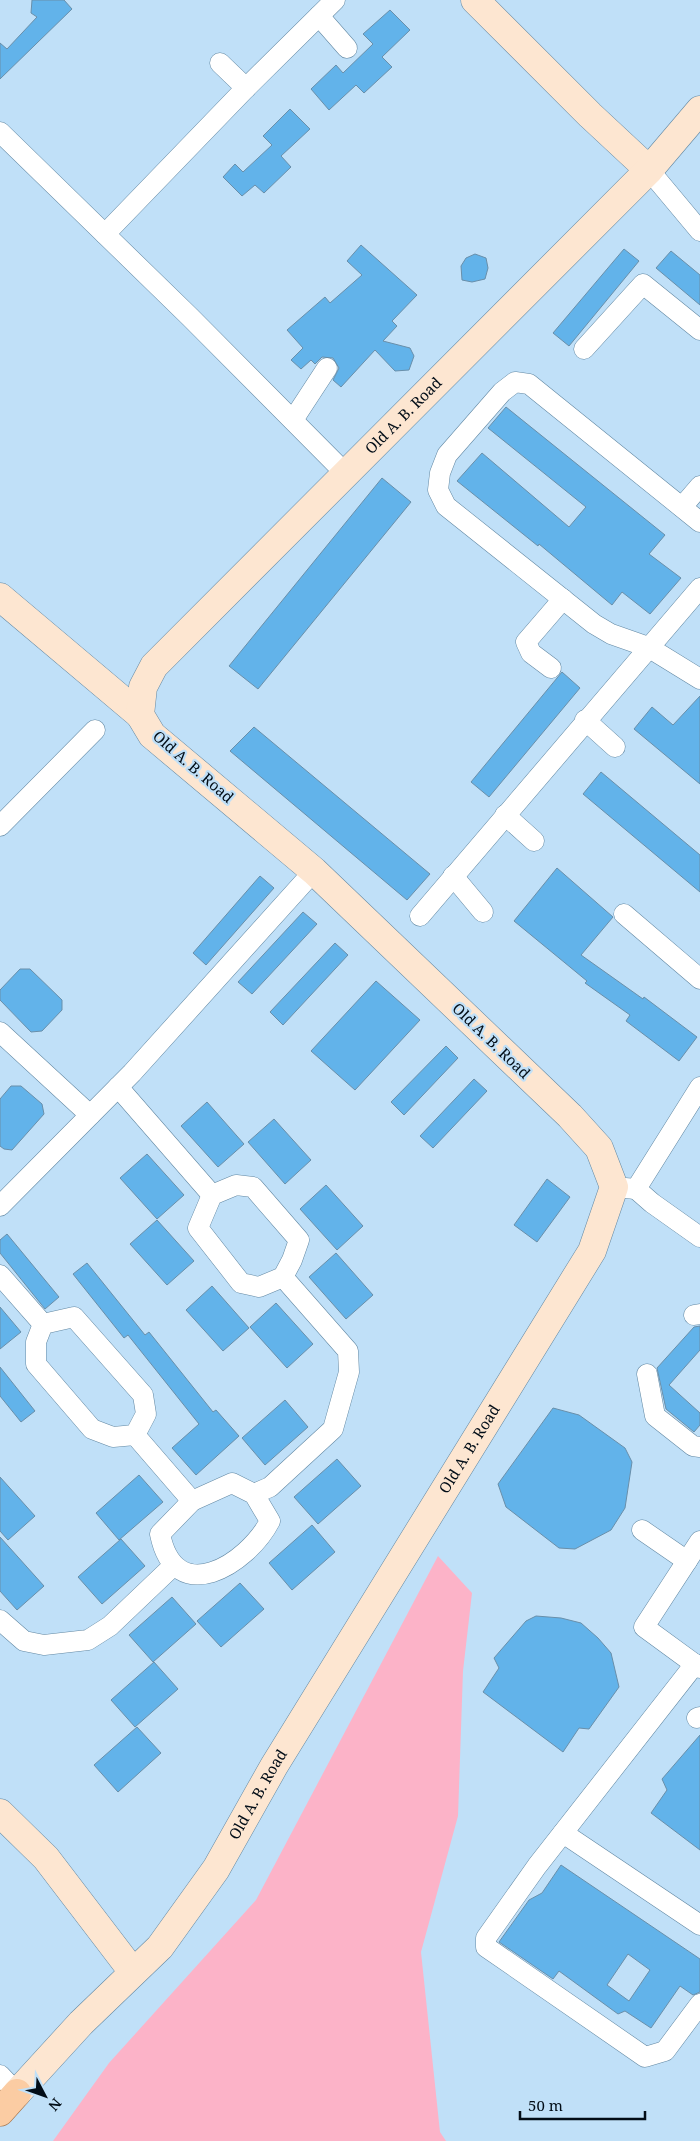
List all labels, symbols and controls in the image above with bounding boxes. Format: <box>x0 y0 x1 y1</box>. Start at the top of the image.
street label: Old A. B. Road <box>360 372 446 458</box>
street label: Old A. B. Road <box>149 726 238 807</box>
street label: Old A. B. Road <box>449 998 535 1082</box>
street label: Old A. B. Road <box>434 1401 504 1497</box>
street label: Old A. B. Road <box>224 1745 291 1843</box>
north arrow <box>20 2071 70 2121</box>
scale bar <box>520 2088 645 2120</box>
text: N <box>44 2094 66 2115</box>
text: 50 m <box>528 2095 563 2115</box>

